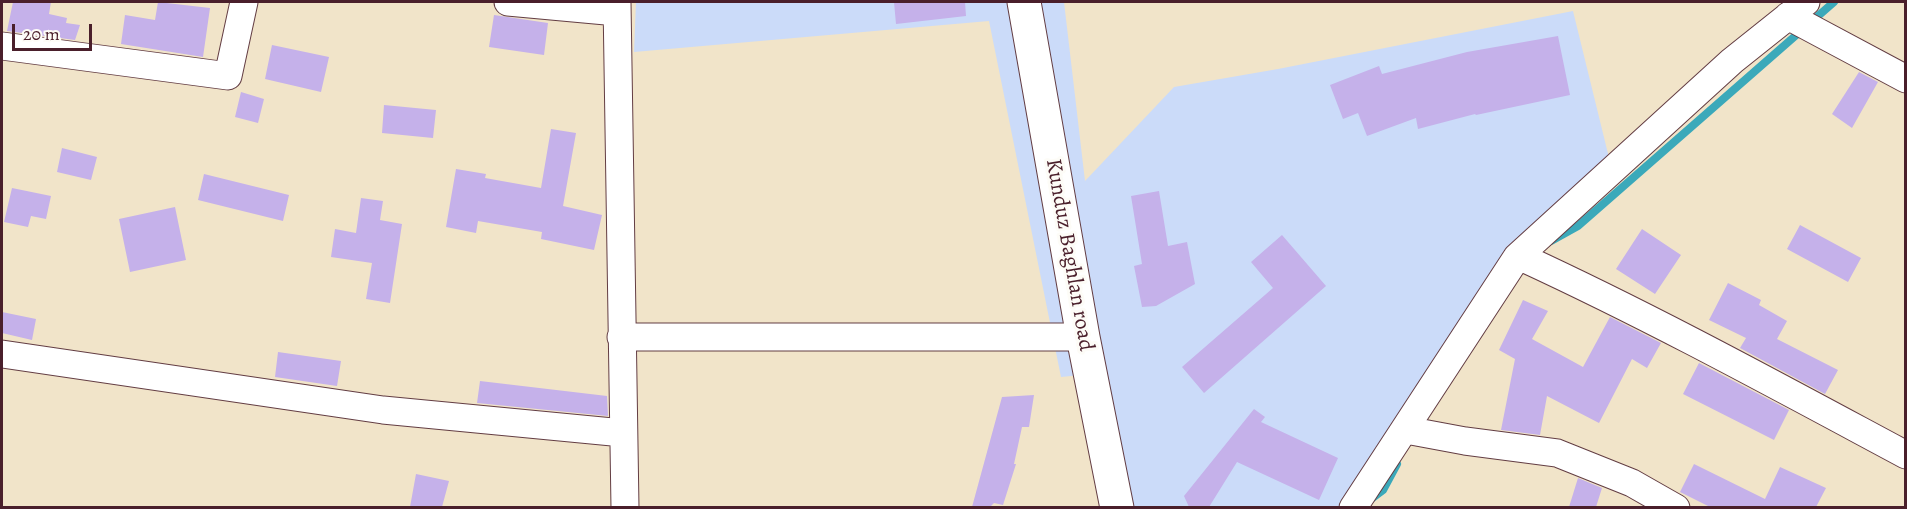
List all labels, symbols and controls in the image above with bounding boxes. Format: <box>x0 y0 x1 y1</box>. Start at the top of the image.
scale bar <box>15 12 94 50</box>
text: 20 m <box>23 22 60 46</box>
street label: Kunduz Baghlan road <box>1039 157 1099 353</box>

